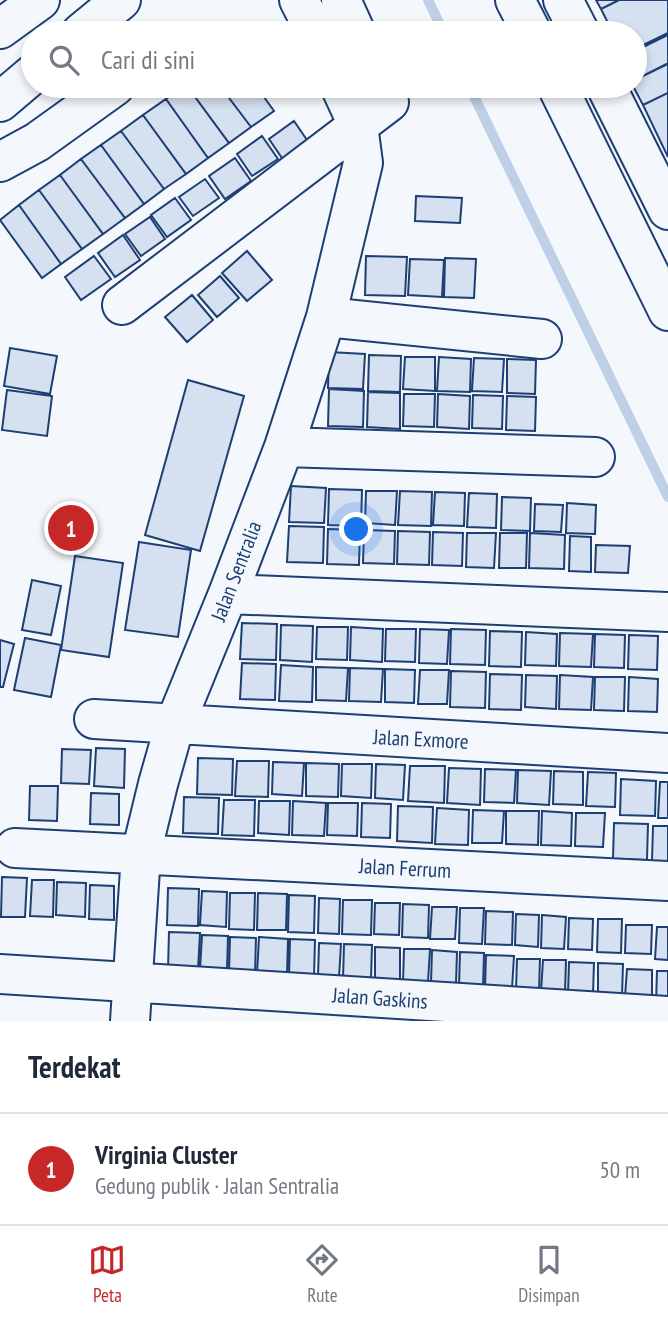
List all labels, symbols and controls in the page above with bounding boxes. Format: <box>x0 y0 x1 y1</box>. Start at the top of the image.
search box <box>21 21 647 98</box>
icon: search <box>45 41 83 79</box>
text: Cari di sini <box>101 43 195 76</box>
pin: 1 <box>48 502 94 554</box>
your location <box>339 512 373 546</box>
street label: Jalan Sentralia <box>204 517 267 626</box>
street label: Jalan Exmore <box>372 723 469 755</box>
street label: Jalan Ferrum <box>357 852 452 884</box>
street label: Jalan Gaskins <box>331 981 428 1015</box>
text: Terdekat <box>28 1047 120 1086</box>
text: Virginia Cluster <box>95 1138 237 1171</box>
text: 1 <box>46 1155 57 1184</box>
text: 50 m <box>599 1155 640 1184</box>
text: Gedung publik · Jalan Sentralia <box>95 1171 339 1200</box>
tab: Peta <box>88 1241 126 1307</box>
tab: Rute <box>303 1241 341 1307</box>
tab: Disimpan <box>518 1241 580 1307</box>

